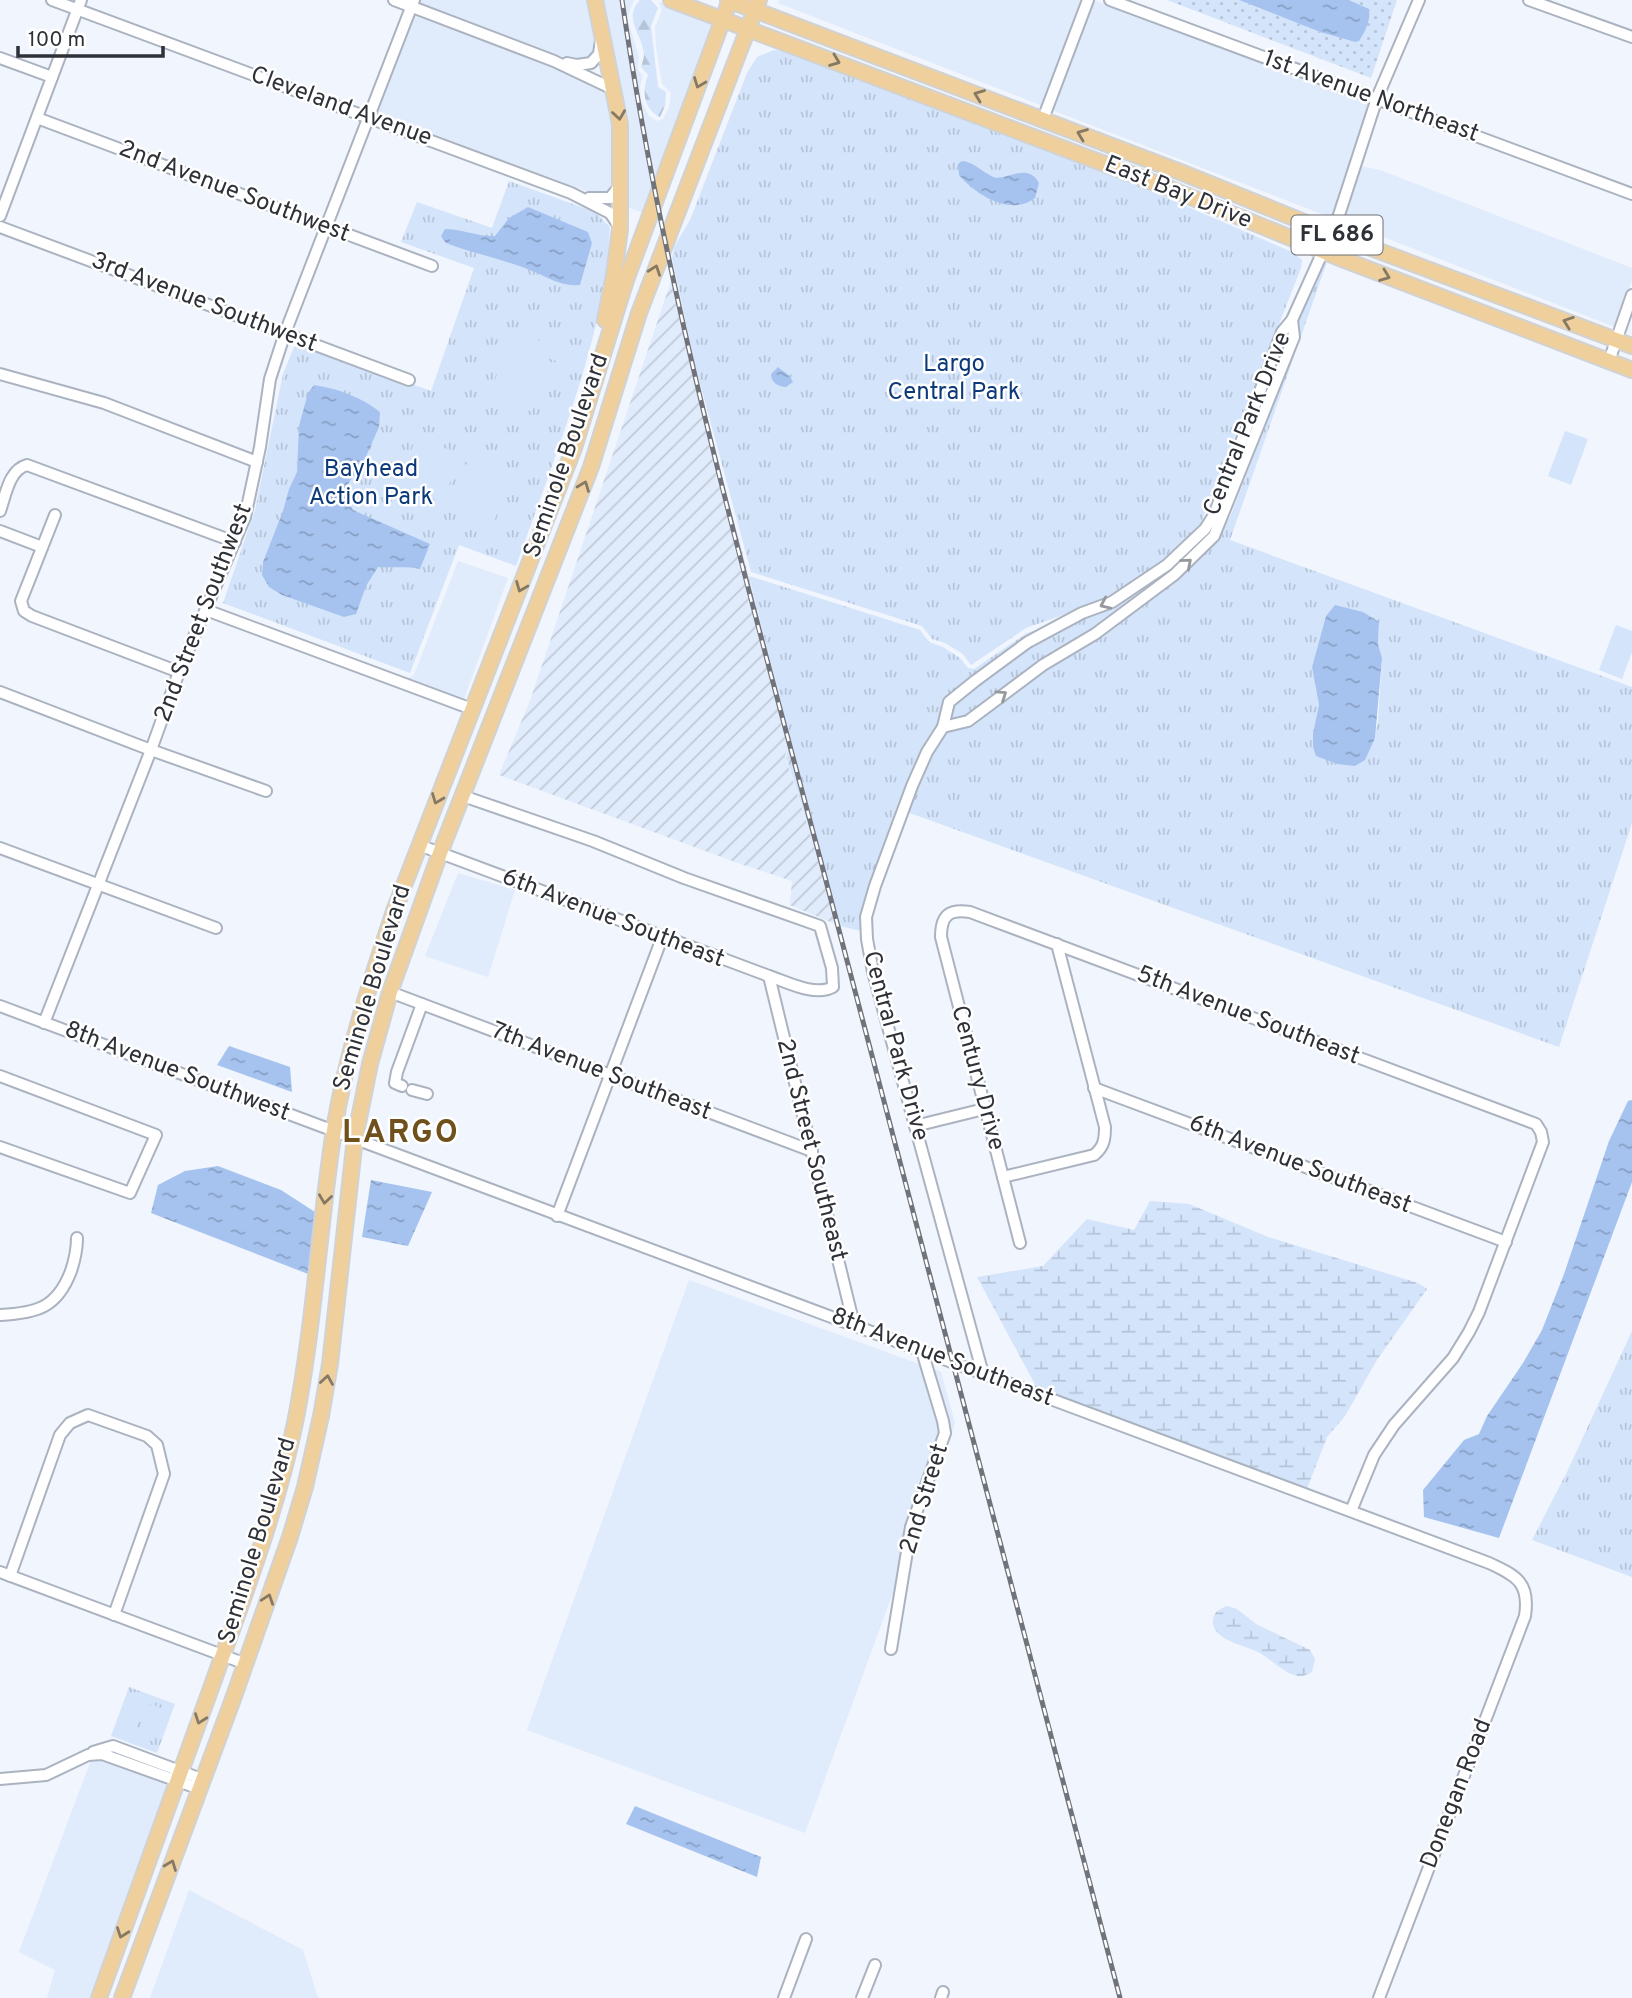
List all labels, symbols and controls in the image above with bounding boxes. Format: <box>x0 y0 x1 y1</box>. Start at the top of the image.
scale bar <box>18 14 163 58</box>
text: 100 m <box>28 27 85 54</box>
street label: 1st Avenue Northeast <box>1259 44 1483 150</box>
one-way arrow <box>828 53 840 67</box>
street label: Cleveland Avenue <box>246 60 436 154</box>
one-way arrow <box>693 76 707 88</box>
one-way arrow <box>974 90 986 104</box>
one-way arrow <box>611 109 626 121</box>
one-way arrow <box>1076 129 1088 143</box>
street label: 2nd Avenue Southwest <box>114 134 354 250</box>
street label: East Bay Drive <box>1100 150 1256 236</box>
road number: FL 686 <box>1292 216 1382 254</box>
street label: 3rd Avenue Southwest <box>87 246 321 360</box>
one-way arrow <box>647 265 661 277</box>
one-way arrow <box>1379 268 1391 282</box>
one-way arrow <box>1563 316 1575 330</box>
street label: Central Park Drive <box>1197 328 1299 520</box>
street label: Seminole Boulevard <box>518 350 616 562</box>
park label: Largo Central Park <box>887 350 1021 408</box>
park label: Bayhead Action Park <box>309 455 433 513</box>
one-way arrow <box>576 481 590 493</box>
street label: 2nd Street Southwest <box>148 499 260 727</box>
one-way arrow <box>1179 559 1192 571</box>
one-way arrow <box>516 581 530 593</box>
one-way arrow <box>1100 596 1112 610</box>
one-way arrow <box>994 691 1007 703</box>
one-way arrow <box>431 792 445 804</box>
street label: 6th Avenue Southeast <box>498 863 728 975</box>
street label: Seminole Boulevard <box>327 881 419 1095</box>
street label: Central Park Drive <box>855 948 935 1144</box>
street label: 5th Avenue Southeast <box>1132 960 1364 1072</box>
street label: Century Drive <box>943 1002 1011 1154</box>
street label: 8th Avenue Southwest <box>60 1015 294 1129</box>
street label: 7th Avenue Southeast <box>487 1016 715 1128</box>
street label: 2nd Street Southeast <box>769 1036 853 1264</box>
street label: 6th Avenue Southeast <box>1185 1109 1415 1221</box>
district label: LARGO <box>342 1114 460 1154</box>
one-way arrow <box>318 1193 333 1205</box>
street label: 8th Avenue Southeast <box>827 1302 1057 1414</box>
one-way arrow <box>319 1374 334 1386</box>
street label: Seminole Boulevard <box>212 1434 304 1648</box>
street label: 2nd Street <box>894 1440 956 1558</box>
one-way arrow <box>260 1594 274 1606</box>
one-way arrow <box>194 1713 208 1725</box>
street label: Donegan Road <box>1415 1715 1499 1873</box>
one-way arrow <box>163 1859 177 1871</box>
one-way arrow <box>116 1926 130 1938</box>

